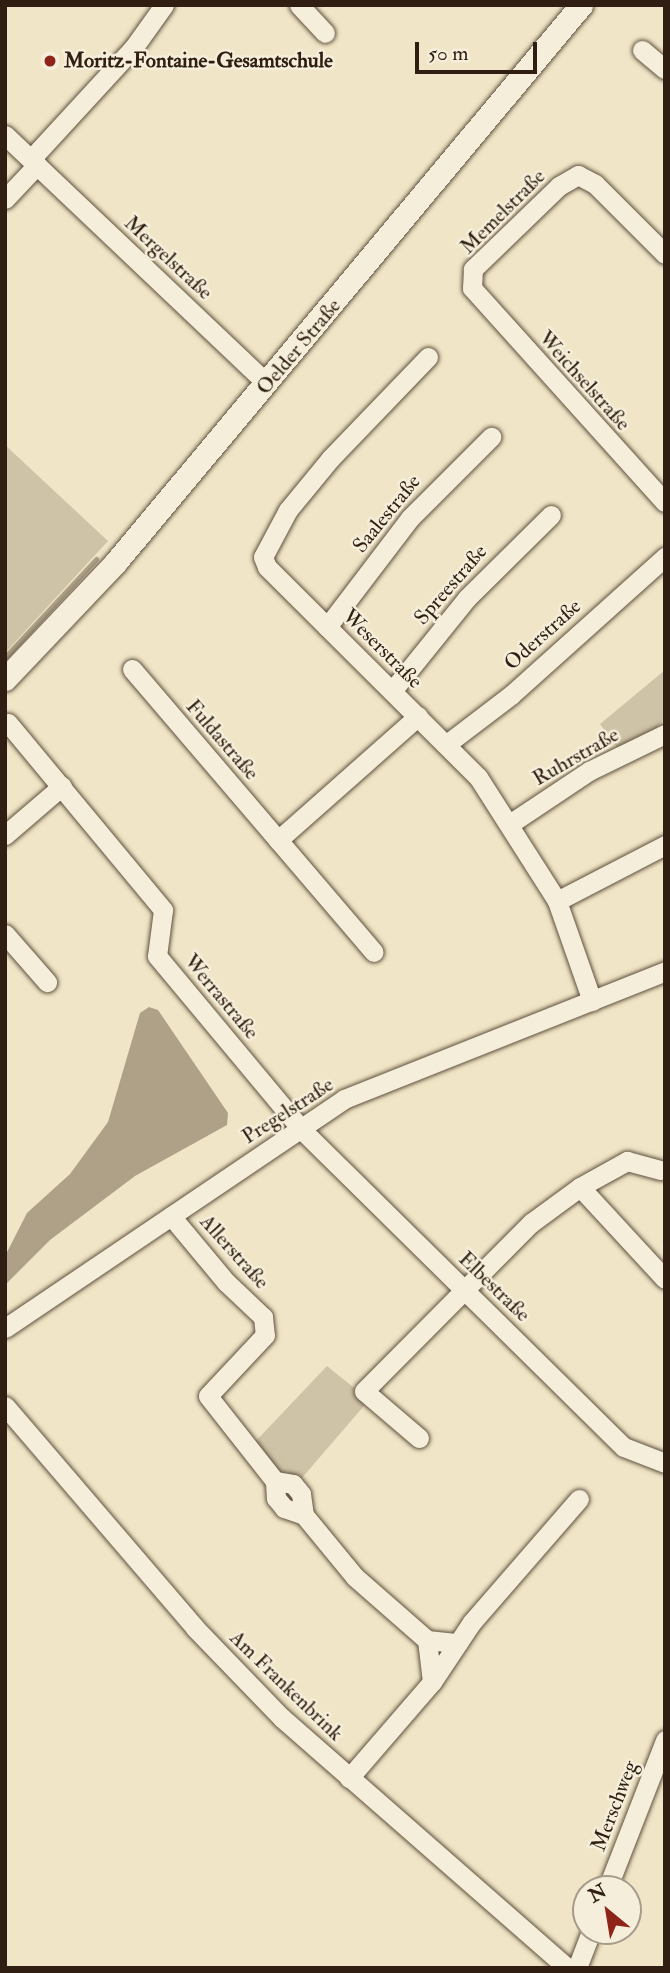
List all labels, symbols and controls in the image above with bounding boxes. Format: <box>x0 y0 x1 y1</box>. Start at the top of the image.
scale bar <box>418 28 540 72</box>
text: 50 m <box>428 40 469 67</box>
place label: Moritz-Fontaine-Gesamtschule <box>64 48 333 74</box>
marker: Moritz-Fontaine-Gesamtschule <box>42 53 58 69</box>
street label: Memelstraße <box>455 164 551 260</box>
street label: Mergelstraße <box>119 211 217 305</box>
street label: Oelder Straße <box>252 294 346 400</box>
street label: Weichselstraße <box>533 326 635 436</box>
street label: Saalestraße <box>348 470 426 558</box>
street label: Spreestraße <box>409 540 493 630</box>
street label: Oderstraße <box>499 594 587 676</box>
street label: Weserstraße <box>337 604 427 694</box>
street label: Fuldastraße <box>180 695 264 785</box>
street label: Ruhrstraße <box>529 722 623 792</box>
street label: Werrastraße <box>178 949 264 1045</box>
street label: Pregelstraße <box>238 1072 338 1150</box>
street label: Allerstraße <box>194 1210 274 1294</box>
street label: Elbestraße <box>453 1247 535 1327</box>
street label: Am Frankenbrink <box>224 1626 348 1746</box>
street label: Merschweg <box>586 1757 644 1855</box>
north arrow <box>572 1875 642 1945</box>
text: N <box>584 1879 611 1908</box>

